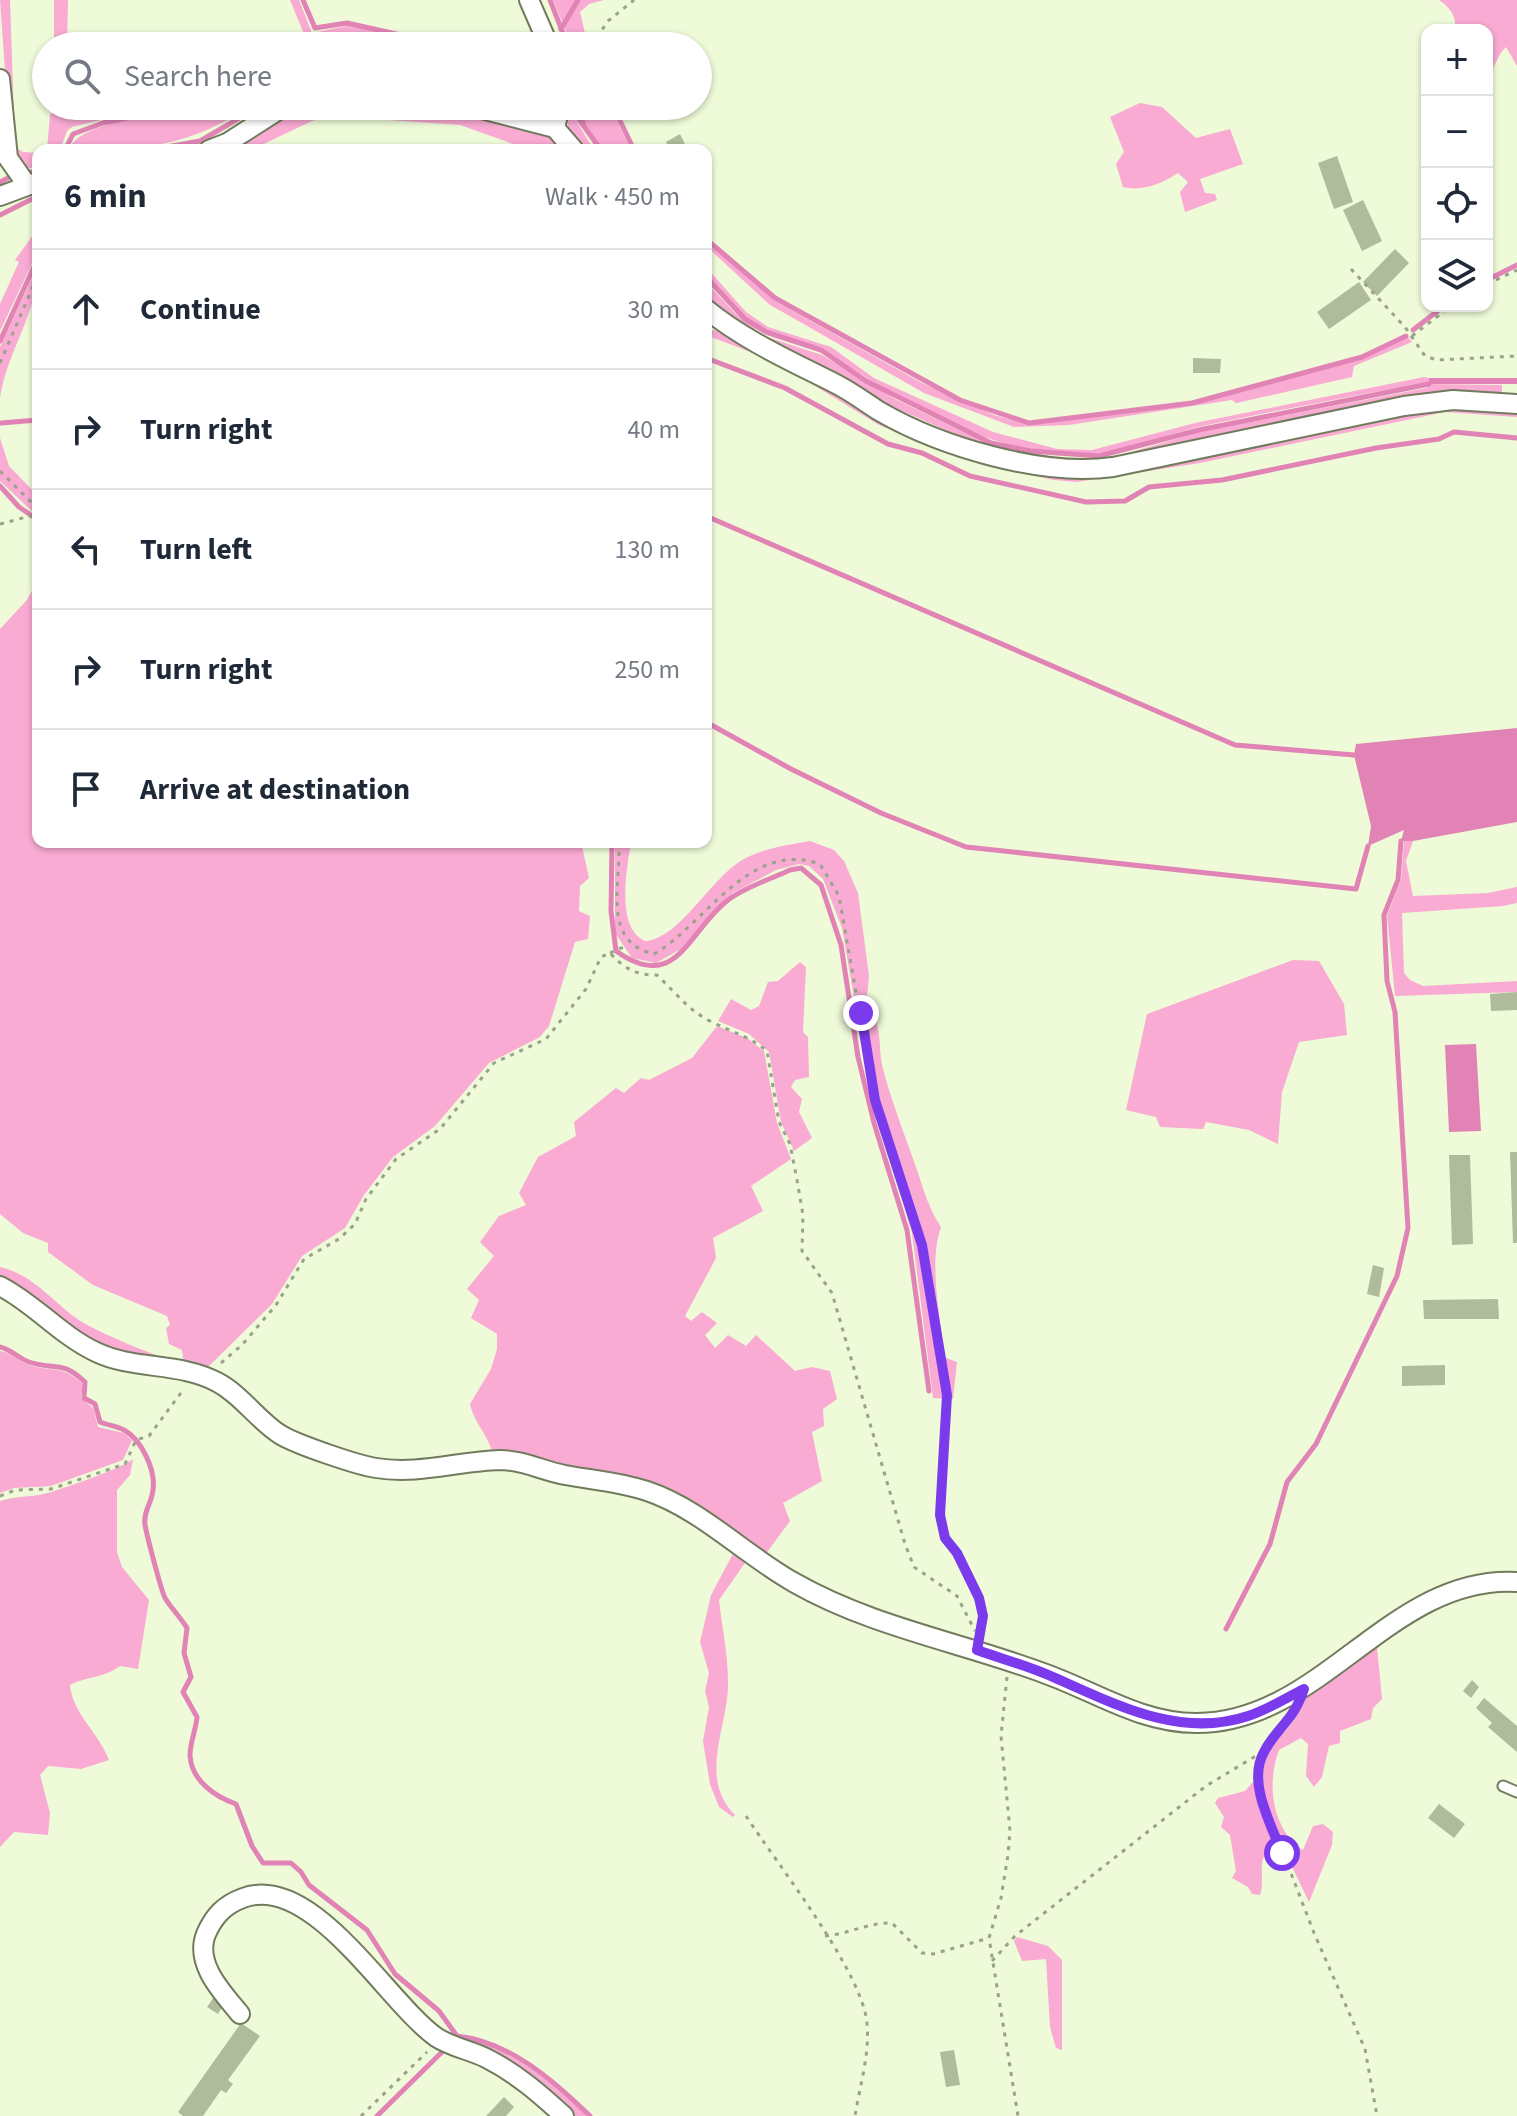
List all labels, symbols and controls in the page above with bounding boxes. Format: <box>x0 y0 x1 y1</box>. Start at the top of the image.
map controls <box>1421 24 1493 312</box>
button: + <box>1421 24 1493 96</box>
search box <box>32 32 712 120</box>
icon: search <box>60 54 104 98</box>
text: Search here <box>124 55 272 98</box>
button: − <box>1421 96 1493 168</box>
button: locate <box>1421 168 1493 240</box>
text: 6 min <box>64 172 147 221</box>
text: Walk · 450 m <box>545 178 680 215</box>
button: layers <box>1421 240 1493 312</box>
icon: ahead <box>64 287 108 331</box>
text: Continue <box>140 288 261 331</box>
text: 30 m <box>627 291 680 328</box>
icon: right <box>64 407 108 451</box>
text: Turn right <box>140 408 272 451</box>
text: 40 m <box>627 411 680 448</box>
icon: left <box>64 527 108 571</box>
text: Turn left <box>140 528 252 571</box>
text: 130 m <box>614 531 680 568</box>
icon: right <box>64 647 108 691</box>
text: Turn right <box>140 648 272 691</box>
text: 250 m <box>614 651 680 688</box>
icon: arrive <box>64 767 108 811</box>
text: Arrive at destination <box>140 768 410 811</box>
route end <box>843 995 879 1031</box>
route start <box>1264 1835 1300 1871</box>

